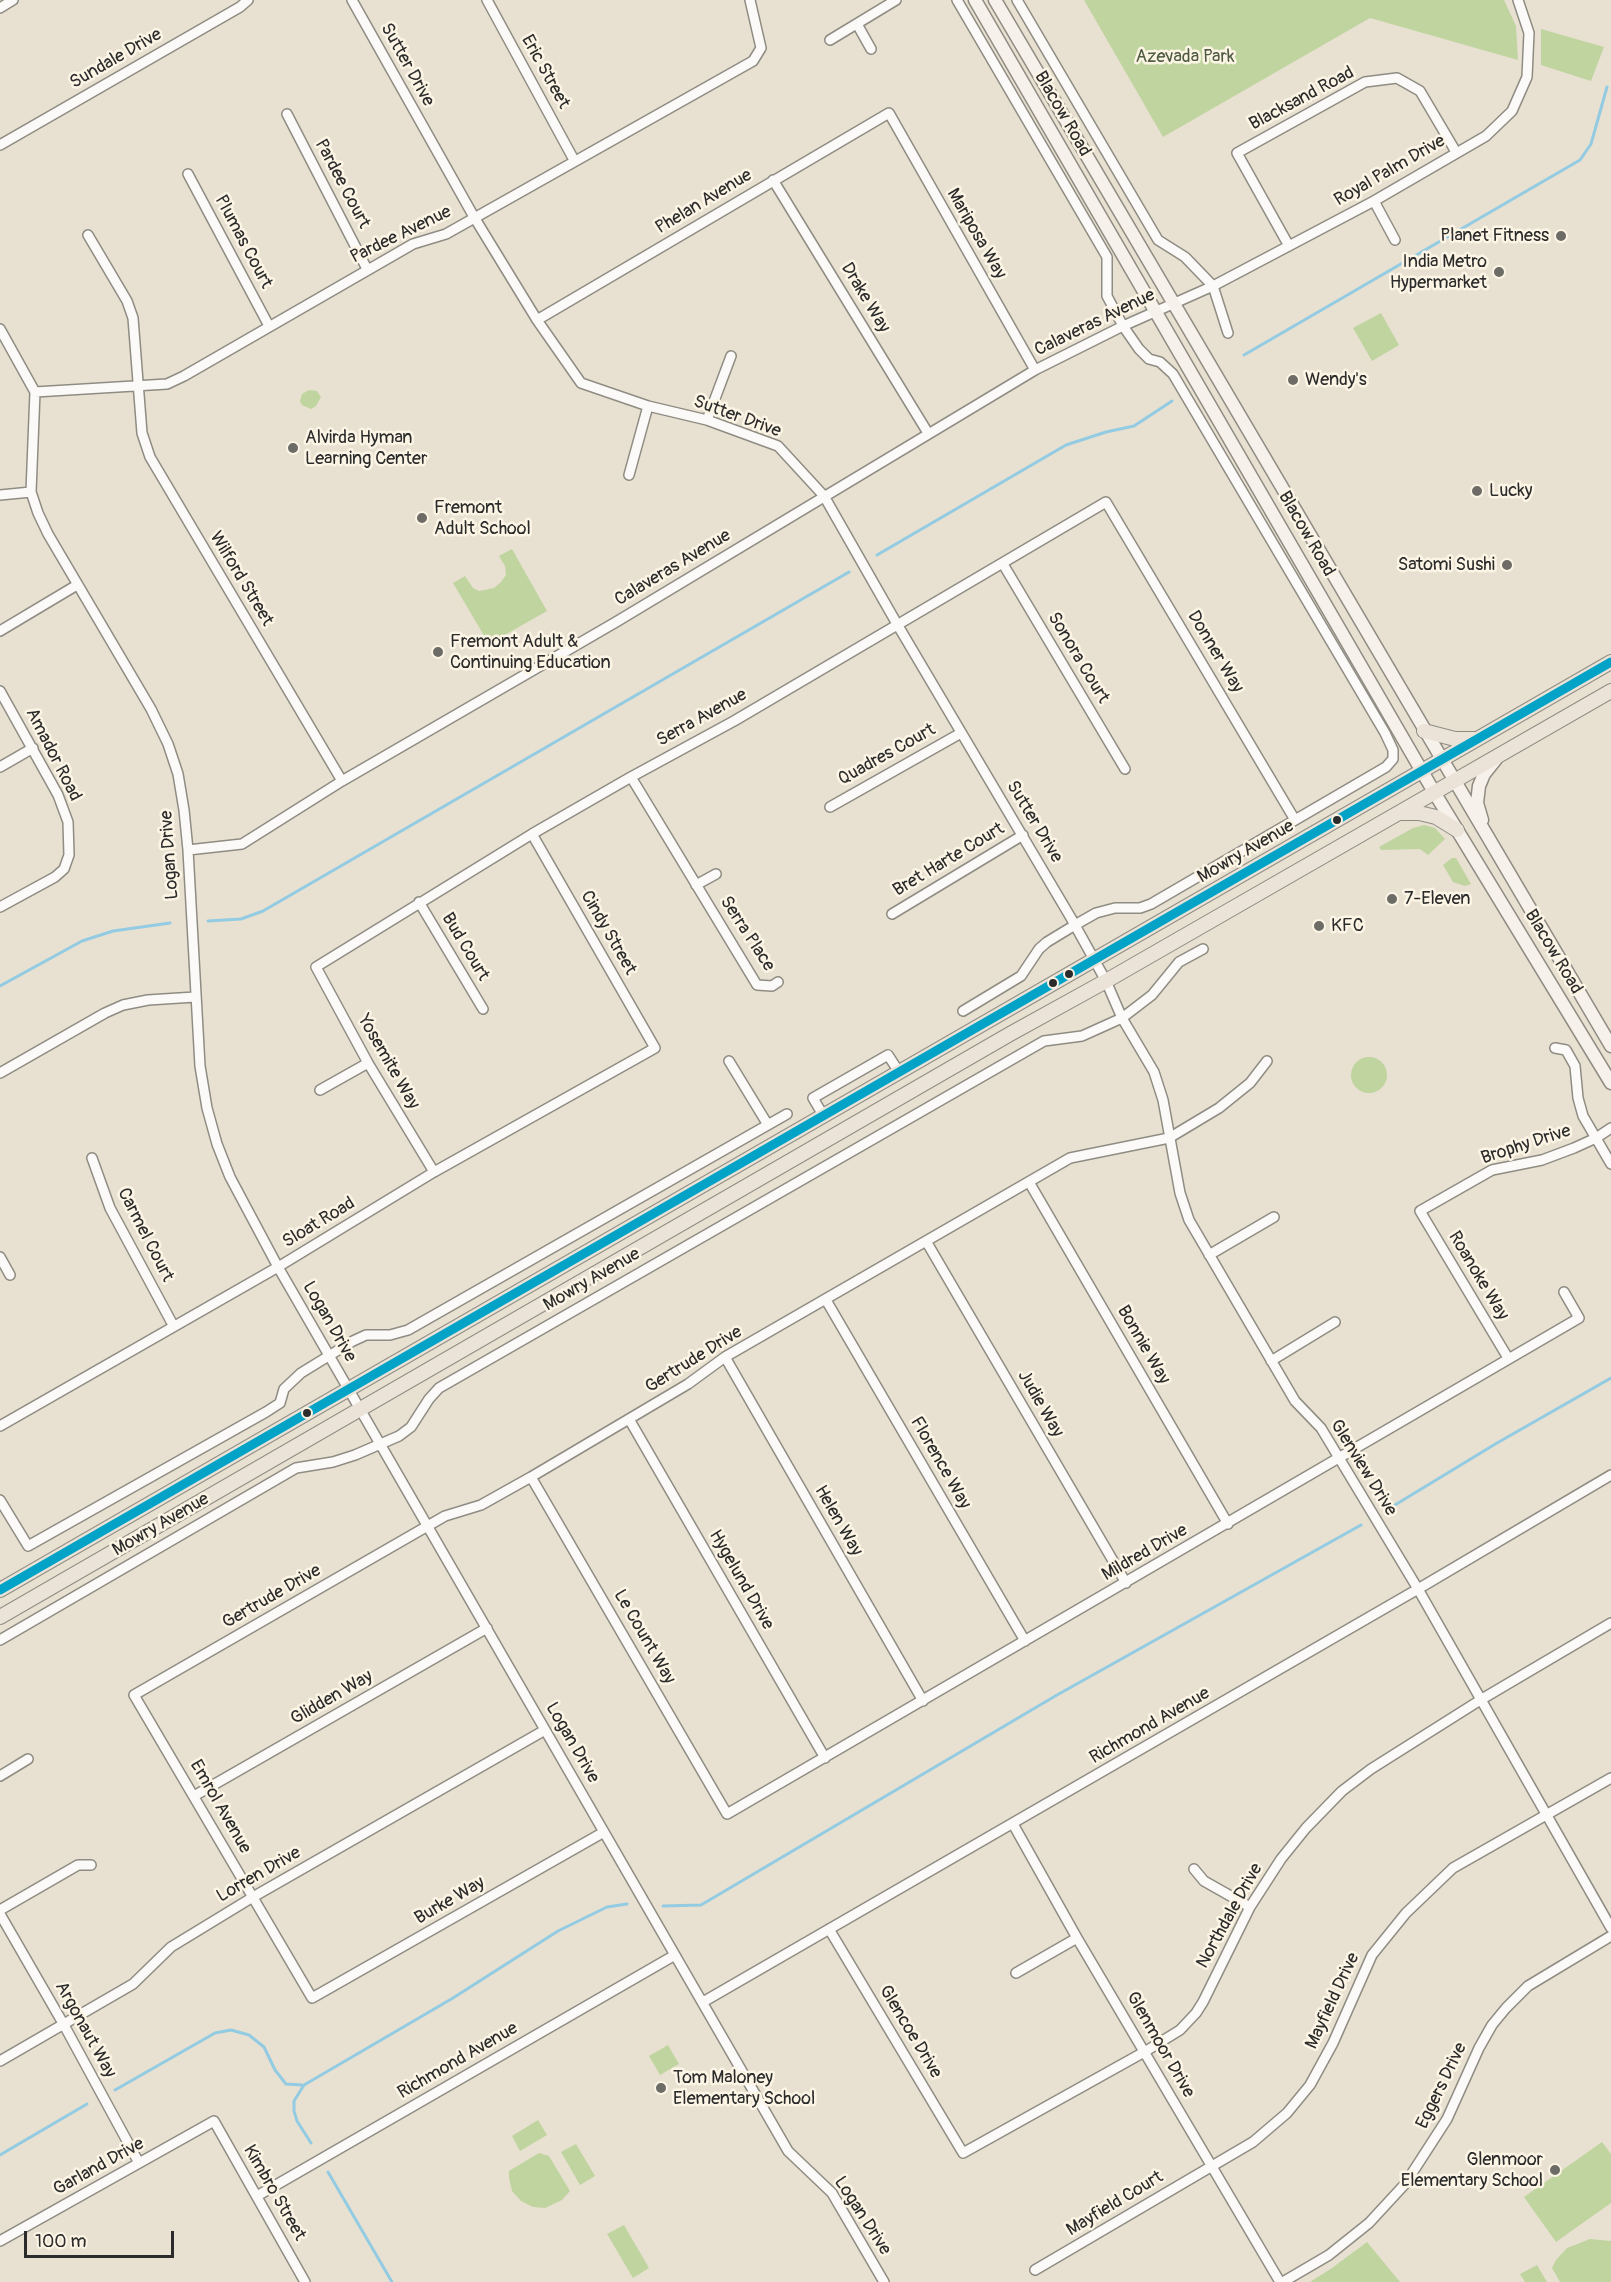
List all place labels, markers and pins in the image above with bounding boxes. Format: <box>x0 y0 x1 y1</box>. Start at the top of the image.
place label: Planet Fitness <box>1440 225 1549 247</box>
marker: Planet Fitness <box>1554 229 1568 243</box>
place label: India Metro Hypermarket <box>1390 251 1487 294</box>
marker: India Metro Hypermarket <box>1492 265 1506 279</box>
place label: Wendy's <box>1305 369 1367 391</box>
marker: Wendy's <box>1286 373 1300 387</box>
place label: Alvirda Hyman Learning Center <box>305 427 427 470</box>
marker: Alvirda Hyman Learning Center <box>286 441 300 455</box>
place label: Lucky <box>1489 480 1533 502</box>
marker: Lucky <box>1470 484 1484 498</box>
place label: Fremont Adult School <box>434 497 531 540</box>
marker: Fremont Adult School <box>415 511 429 525</box>
place label: Satomi Sushi <box>1398 554 1495 576</box>
marker: Satomi Sushi <box>1500 558 1514 572</box>
place label: Fremont Adult & Continuing Education <box>450 631 611 674</box>
marker: Fremont Adult & Continuing Education <box>431 645 445 659</box>
unlabelled marker <box>1331 814 1343 826</box>
place label: 7-Eleven <box>1404 888 1471 910</box>
marker: 7-Eleven <box>1385 892 1399 906</box>
place label: KFC <box>1331 915 1364 937</box>
marker: KFC <box>1312 919 1326 933</box>
unlabelled marker <box>1063 968 1075 980</box>
unlabelled marker <box>1047 977 1059 989</box>
unlabelled marker <box>301 1407 313 1419</box>
place label: Tom Maloney Elementary School <box>673 2067 815 2110</box>
marker: Tom Maloney Elementary School <box>654 2081 668 2095</box>
place label: Glenmoor Elementary School <box>1401 2149 1543 2192</box>
marker: Glenmoor Elementary School <box>1548 2163 1562 2177</box>

